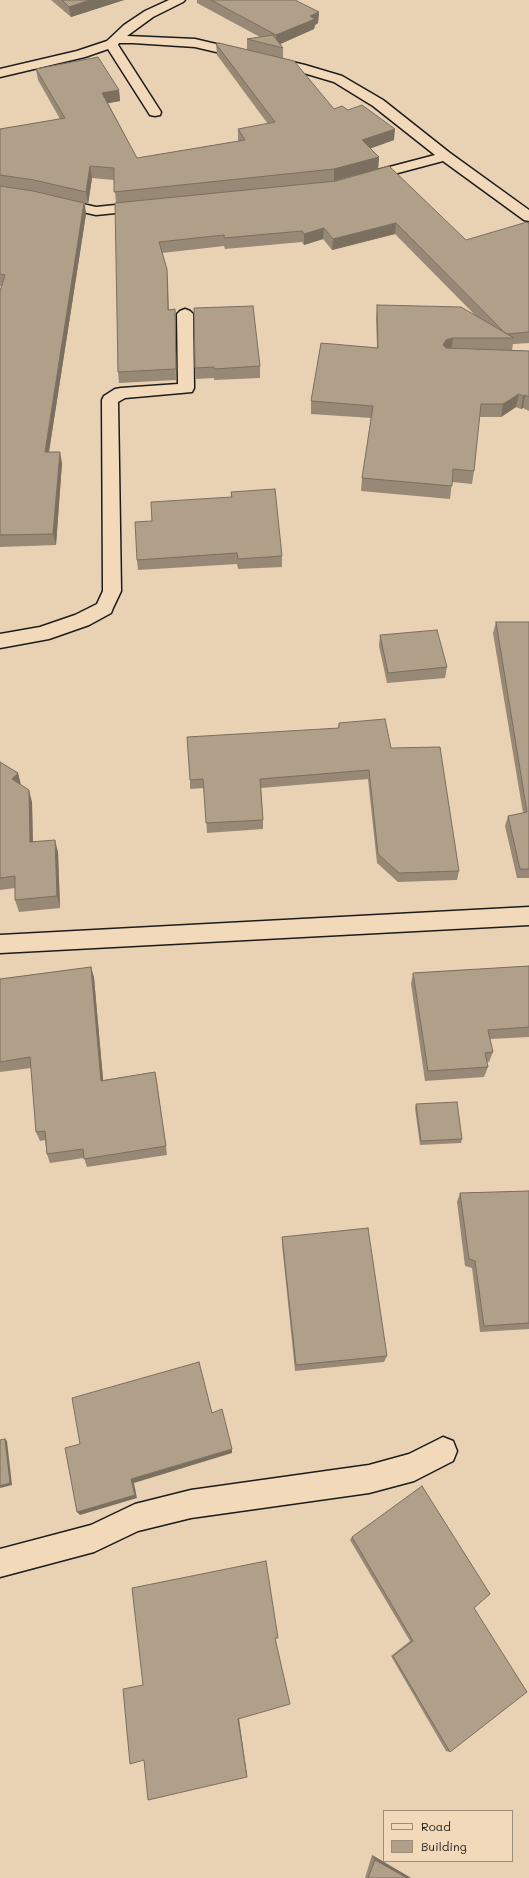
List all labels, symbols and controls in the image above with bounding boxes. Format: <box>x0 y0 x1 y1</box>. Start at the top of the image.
legend <box>383 1810 513 1862</box>
text: Road <box>421 1818 451 1834</box>
text: Building <box>421 1838 467 1854</box>

